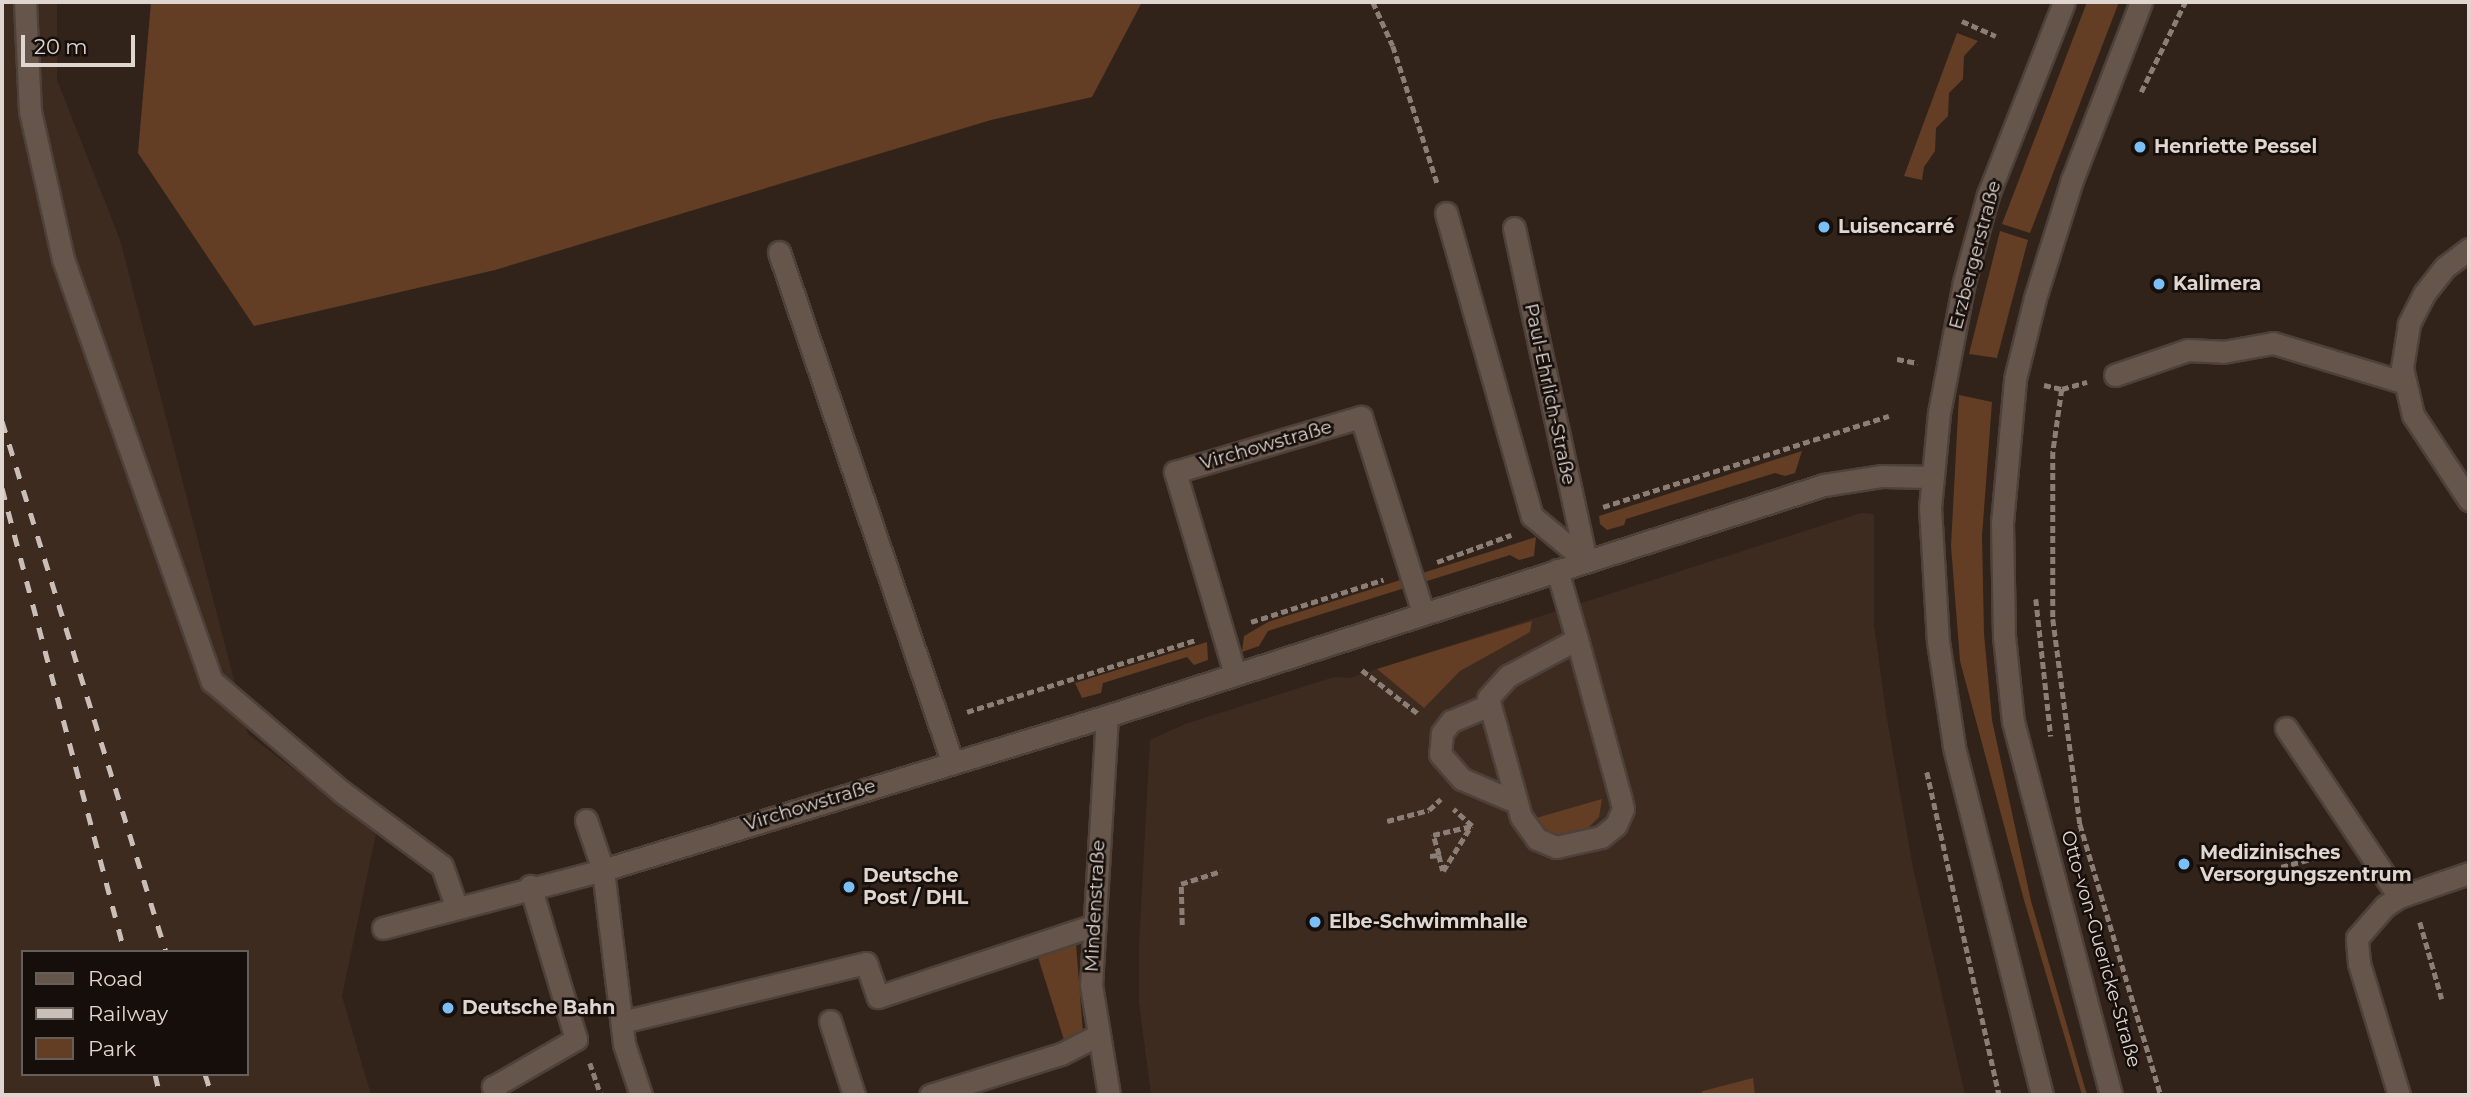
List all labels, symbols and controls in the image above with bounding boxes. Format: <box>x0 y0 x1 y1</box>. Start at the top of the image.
scale bar <box>24 21 138 65</box>
text: 20 m <box>34 34 88 59</box>
place label: Henriette Pessel <box>2154 136 2317 158</box>
marker: Henriette Pessel <box>2132 139 2148 155</box>
street label: Erzbergerstraße <box>1944 178 2006 332</box>
place label: Luisencarré <box>1838 216 1955 238</box>
marker: Luisencarré <box>1816 219 1832 235</box>
place label: Kalimera <box>2173 273 2261 295</box>
marker: Kalimera <box>2151 276 2167 292</box>
street label: Paul-Ehrlich-Straße <box>1520 301 1580 487</box>
street label: Virchowstraße <box>1197 415 1335 475</box>
street label: Virchowstraße <box>742 774 878 836</box>
street label: Otto-von-Guericke-Straße <box>2056 828 2146 1070</box>
street label: Mindenstraße <box>1080 839 1110 973</box>
place label: Medizinisches Versorgungszentrum <box>2200 842 2412 886</box>
marker: Medizinisches Versorgungszentrum <box>2174 854 2194 874</box>
place label: Deutsche Post / DHL <box>863 865 968 909</box>
marker: Deutsche Post / DHL <box>841 879 857 895</box>
place label: Elbe-Schwimmhalle <box>1329 911 1528 933</box>
marker: Elbe-Schwimmhalle <box>1307 914 1323 930</box>
legend <box>21 950 248 1076</box>
text: Road <box>88 966 143 991</box>
place label: Deutsche Bahn <box>462 997 615 1019</box>
marker: Deutsche Bahn <box>440 1000 456 1016</box>
text: Railway <box>88 1001 168 1026</box>
text: Park <box>88 1036 136 1061</box>

